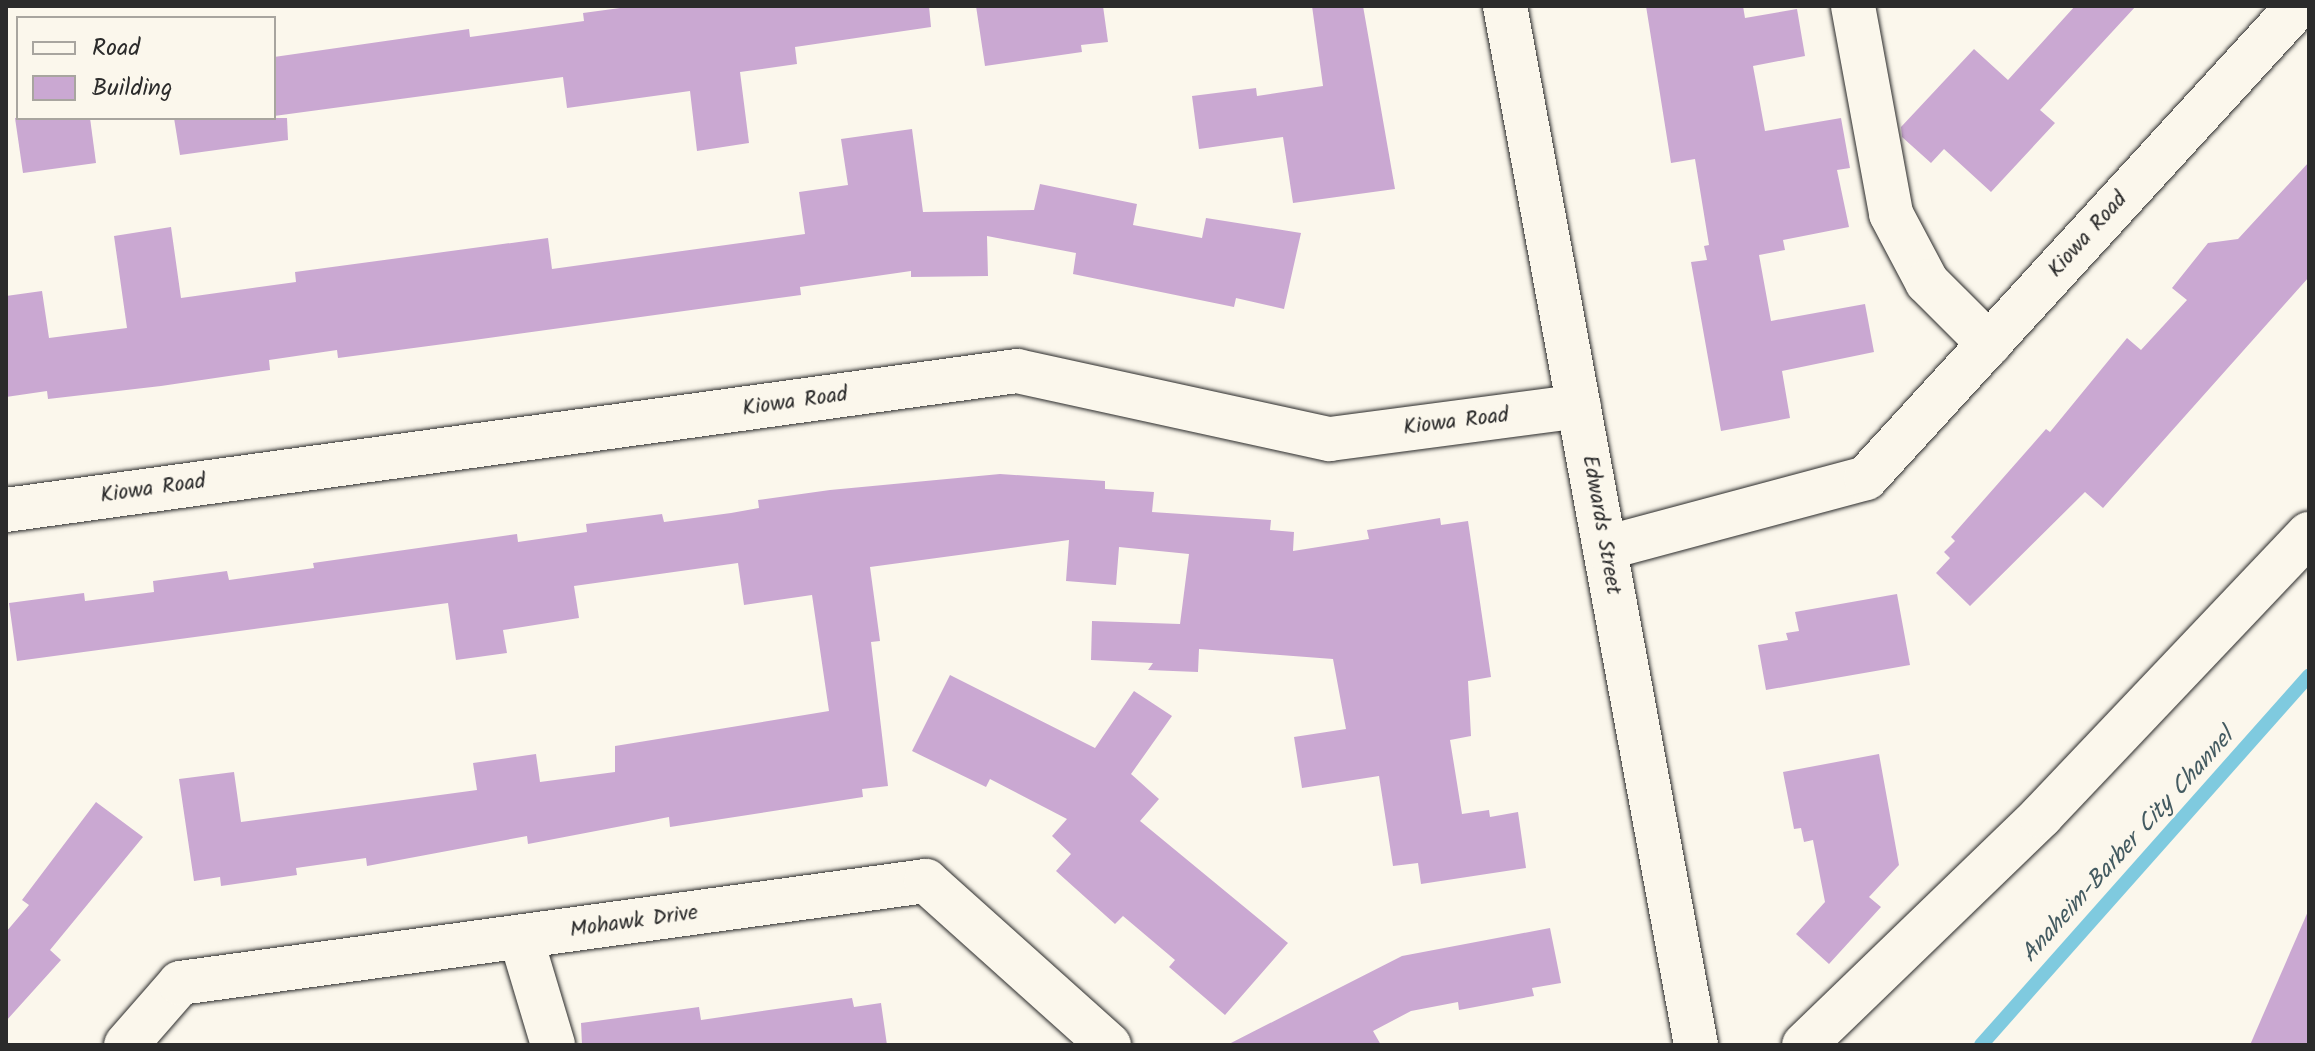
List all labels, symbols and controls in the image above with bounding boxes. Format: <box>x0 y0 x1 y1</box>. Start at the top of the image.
legend <box>16 16 276 120</box>
text: Road <box>92 29 140 68</box>
text: Building <box>92 69 172 108</box>
street label: Kiowa Road <box>2043 187 2133 283</box>
street label: Kiowa Road <box>741 382 849 422</box>
street label: Kiowa Road <box>1402 402 1510 442</box>
street label: Edwards Street <box>1576 453 1626 597</box>
street label: Kiowa Road <box>99 469 207 509</box>
water label: Anaheim-Barber City Channel <box>2015 723 2241 969</box>
street label: Mohawk Drive <box>568 900 700 944</box>

